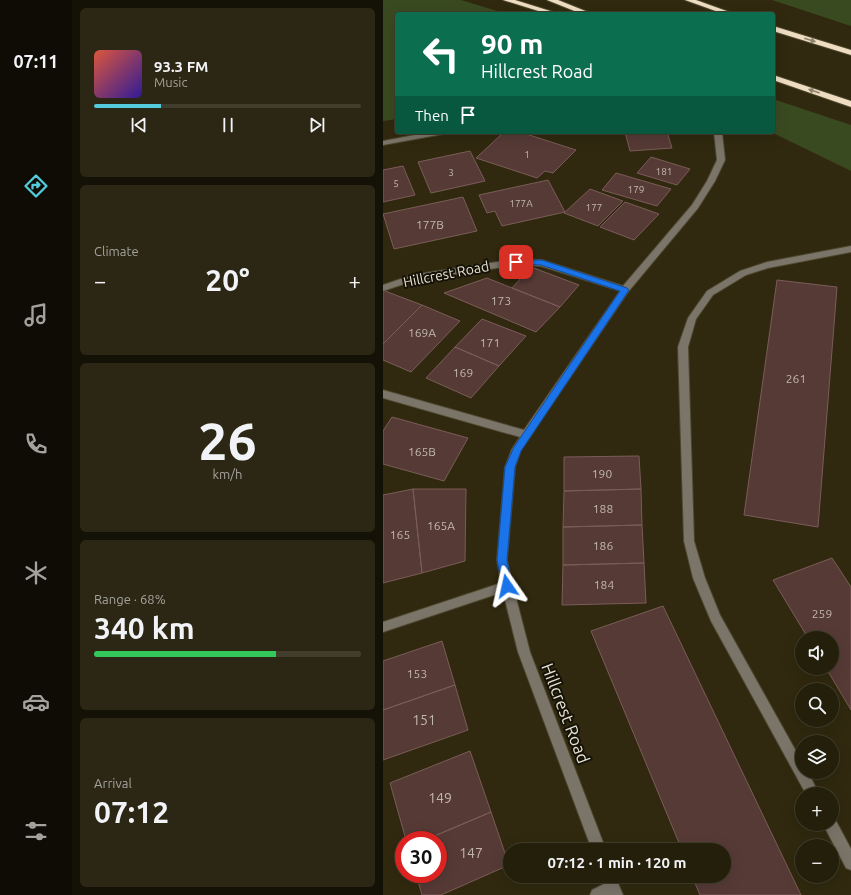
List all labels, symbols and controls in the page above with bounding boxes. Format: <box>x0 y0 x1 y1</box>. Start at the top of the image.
icon: left <box>415 28 467 80</box>
text: 90 m <box>481 28 543 59</box>
one-way arrow <box>804 37 816 43</box>
text: 07:11 <box>13 51 59 71</box>
text: 93.3 FM <box>154 58 208 75</box>
text: Hillcrest Road <box>481 61 593 81</box>
text: Music <box>154 75 188 89</box>
one-way arrow <box>808 88 820 94</box>
icon: arrive <box>457 104 479 126</box>
text: Then <box>415 107 449 124</box>
icon: previous <box>128 114 150 136</box>
icon: pause <box>217 114 239 136</box>
icon: next <box>306 114 328 136</box>
house number: 1 <box>524 149 530 160</box>
house number: 181 <box>656 166 672 177</box>
house number: 3 <box>448 167 454 178</box>
icon: directions <box>22 172 50 200</box>
house number: 5 <box>393 178 399 189</box>
house number: 179 <box>628 184 644 195</box>
house number: 177A <box>509 198 533 209</box>
house number: 177 <box>586 202 602 213</box>
house number: 177B <box>416 218 444 231</box>
text: Climate <box>94 244 139 258</box>
pin <box>499 245 533 279</box>
icon: arrive <box>505 251 527 273</box>
street label: Hillcrest Road <box>402 258 490 290</box>
text: 20° <box>205 263 250 297</box>
text: − <box>94 268 106 293</box>
text: + <box>349 268 361 293</box>
house number: 173 <box>491 294 511 307</box>
icon: music <box>22 301 50 329</box>
house number: 169A <box>408 326 436 339</box>
house number: 171 <box>480 336 500 349</box>
house number: 169 <box>453 366 473 379</box>
house number: 261 <box>786 372 806 385</box>
text: 26 <box>198 412 257 470</box>
icon: phone <box>22 430 50 458</box>
house number: 165B <box>408 445 436 458</box>
text: km/h <box>212 467 243 481</box>
house number: 190 <box>592 467 612 480</box>
house number: 188 <box>593 502 613 515</box>
house number: 165A <box>427 519 455 532</box>
house number: 165 <box>390 528 410 541</box>
house number: 186 <box>593 539 613 552</box>
icon: climate <box>22 559 50 587</box>
position arrow <box>486 565 528 607</box>
house number: 184 <box>594 578 614 591</box>
text: Range · 68% <box>94 592 166 606</box>
house number: 259 <box>812 607 832 620</box>
text: 340 km <box>94 611 195 645</box>
map controls <box>795 631 839 883</box>
button: sound <box>795 631 839 675</box>
street label: Hillcrest Road <box>538 660 594 766</box>
house number: 153 <box>407 667 427 680</box>
button: search <box>795 683 839 727</box>
icon: car <box>22 688 50 716</box>
house number: 151 <box>412 712 436 728</box>
button: layers <box>795 735 839 779</box>
text: Arrival <box>94 776 132 790</box>
button: + <box>795 787 839 831</box>
house number: 149 <box>428 790 452 806</box>
text: 07:12 <box>94 795 169 829</box>
icon: filters <box>22 817 50 845</box>
speed limit sign: 30 <box>395 831 447 883</box>
button: − <box>795 839 839 883</box>
house number: 147 <box>459 845 483 861</box>
text: 07:12 · 1 min · 120 m <box>548 854 686 871</box>

